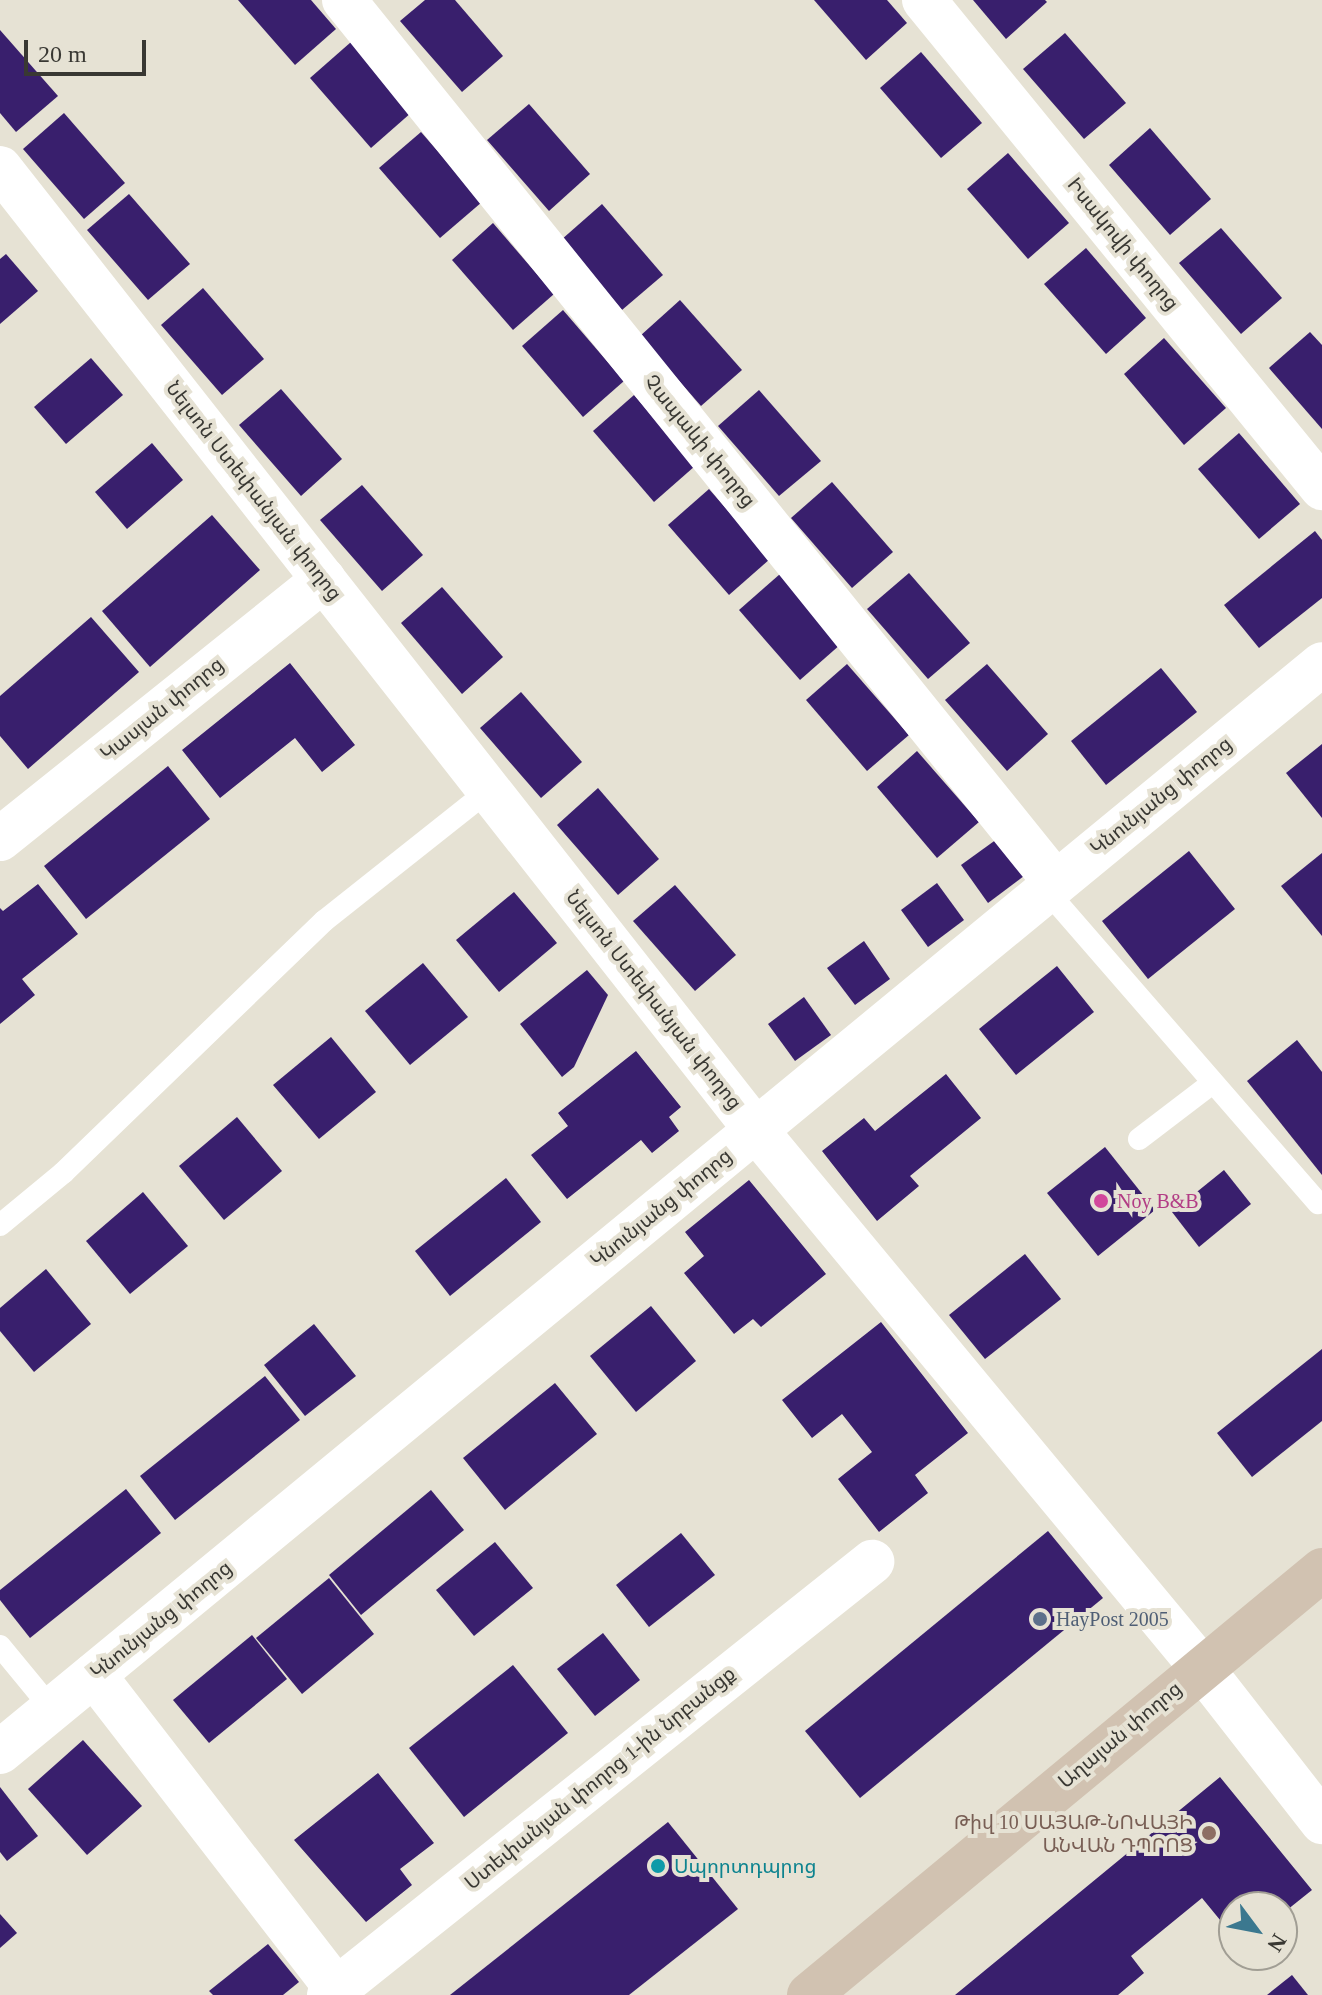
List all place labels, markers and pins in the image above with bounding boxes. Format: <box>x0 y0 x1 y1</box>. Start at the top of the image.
place label: Noy B&B <box>1117 1189 1199 1213</box>
marker: Noy B&B <box>1092 1192 1110 1210</box>
place label: HayPost 2005 <box>1056 1607 1169 1631</box>
marker: HayPost 2005 <box>1031 1610 1049 1628</box>
place label: Թիվ 10 ՍԱՅԱԹ-ՆՈՎԱՅԻ ԱՆՎԱՆ ԴՊՐՈՑ <box>954 1810 1193 1857</box>
marker: Թիվ 10 ՍԱՅԱԹ-ՆՈՎԱՅԻ ԱՆՎԱՆ ԴՊՐՈՑ <box>1200 1824 1218 1842</box>
place label: Սպորտդպրոց <box>674 1854 816 1878</box>
marker: Սպորտդպրոց <box>649 1857 667 1875</box>

